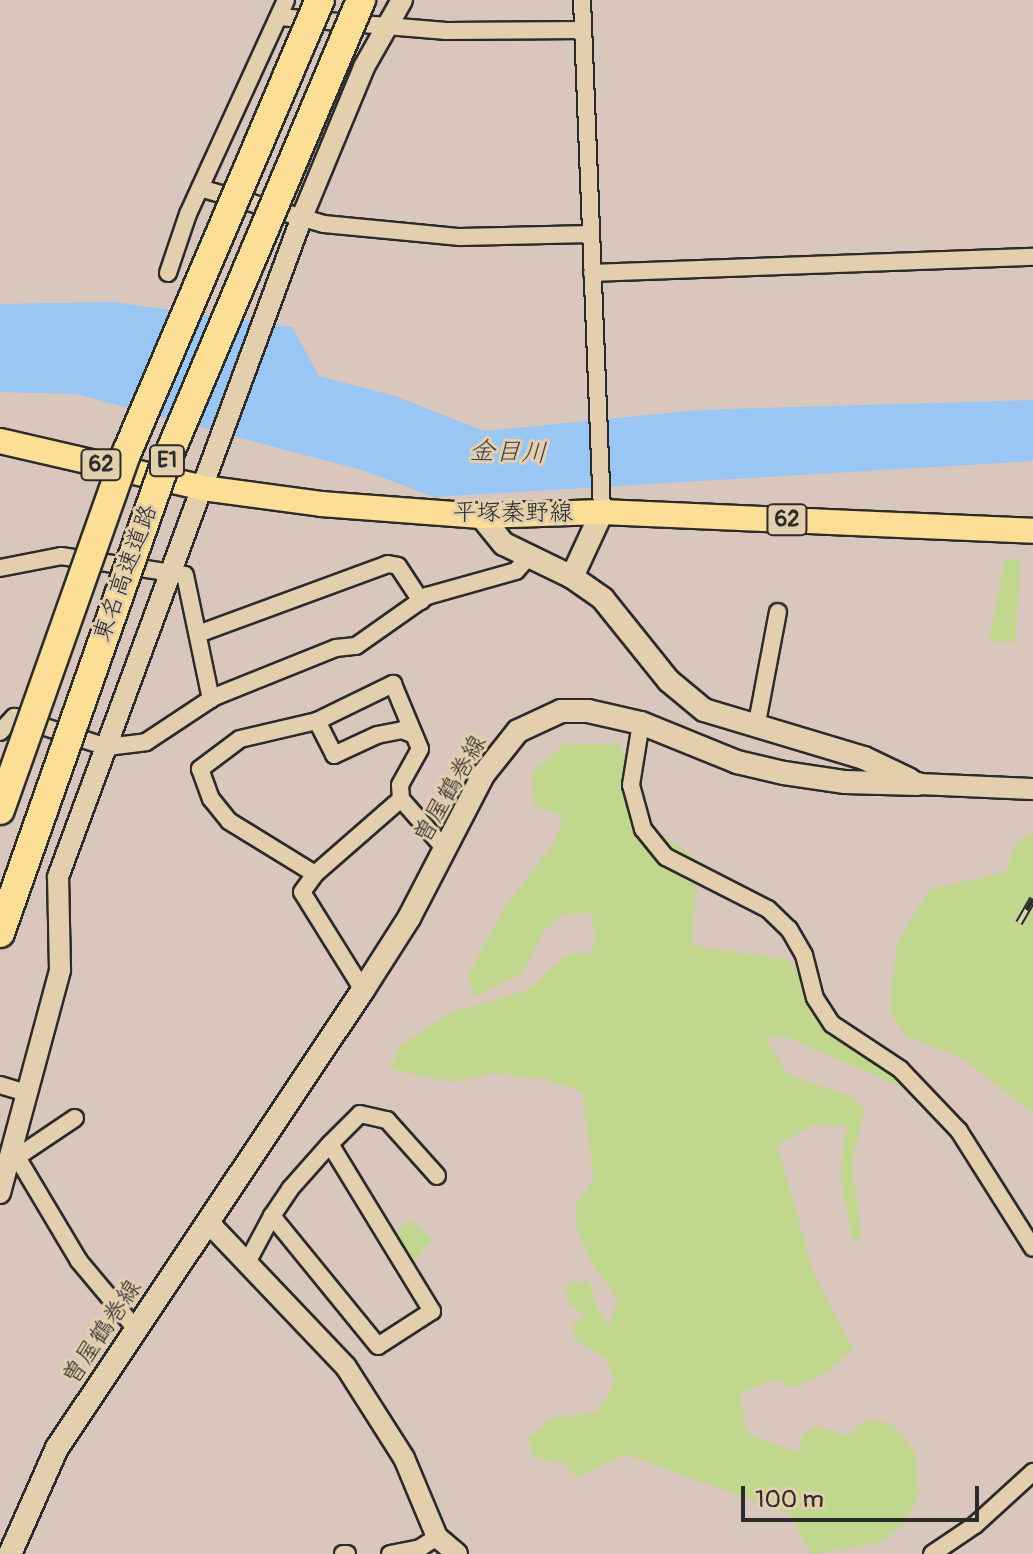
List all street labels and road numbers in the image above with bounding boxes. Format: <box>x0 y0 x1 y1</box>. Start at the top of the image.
road number: E1 <box>147 443 187 479</box>
road number: 62 <box>79 447 123 483</box>
street label: 平塚秦野線 <box>453 499 573 527</box>
street label: 東名高速道路 <box>87 500 163 646</box>
road number: 62 <box>765 502 809 538</box>
street label: 曽屋鶴巻線 <box>408 730 492 848</box>
street label: 曽屋鶴巻線 <box>57 1274 147 1390</box>

